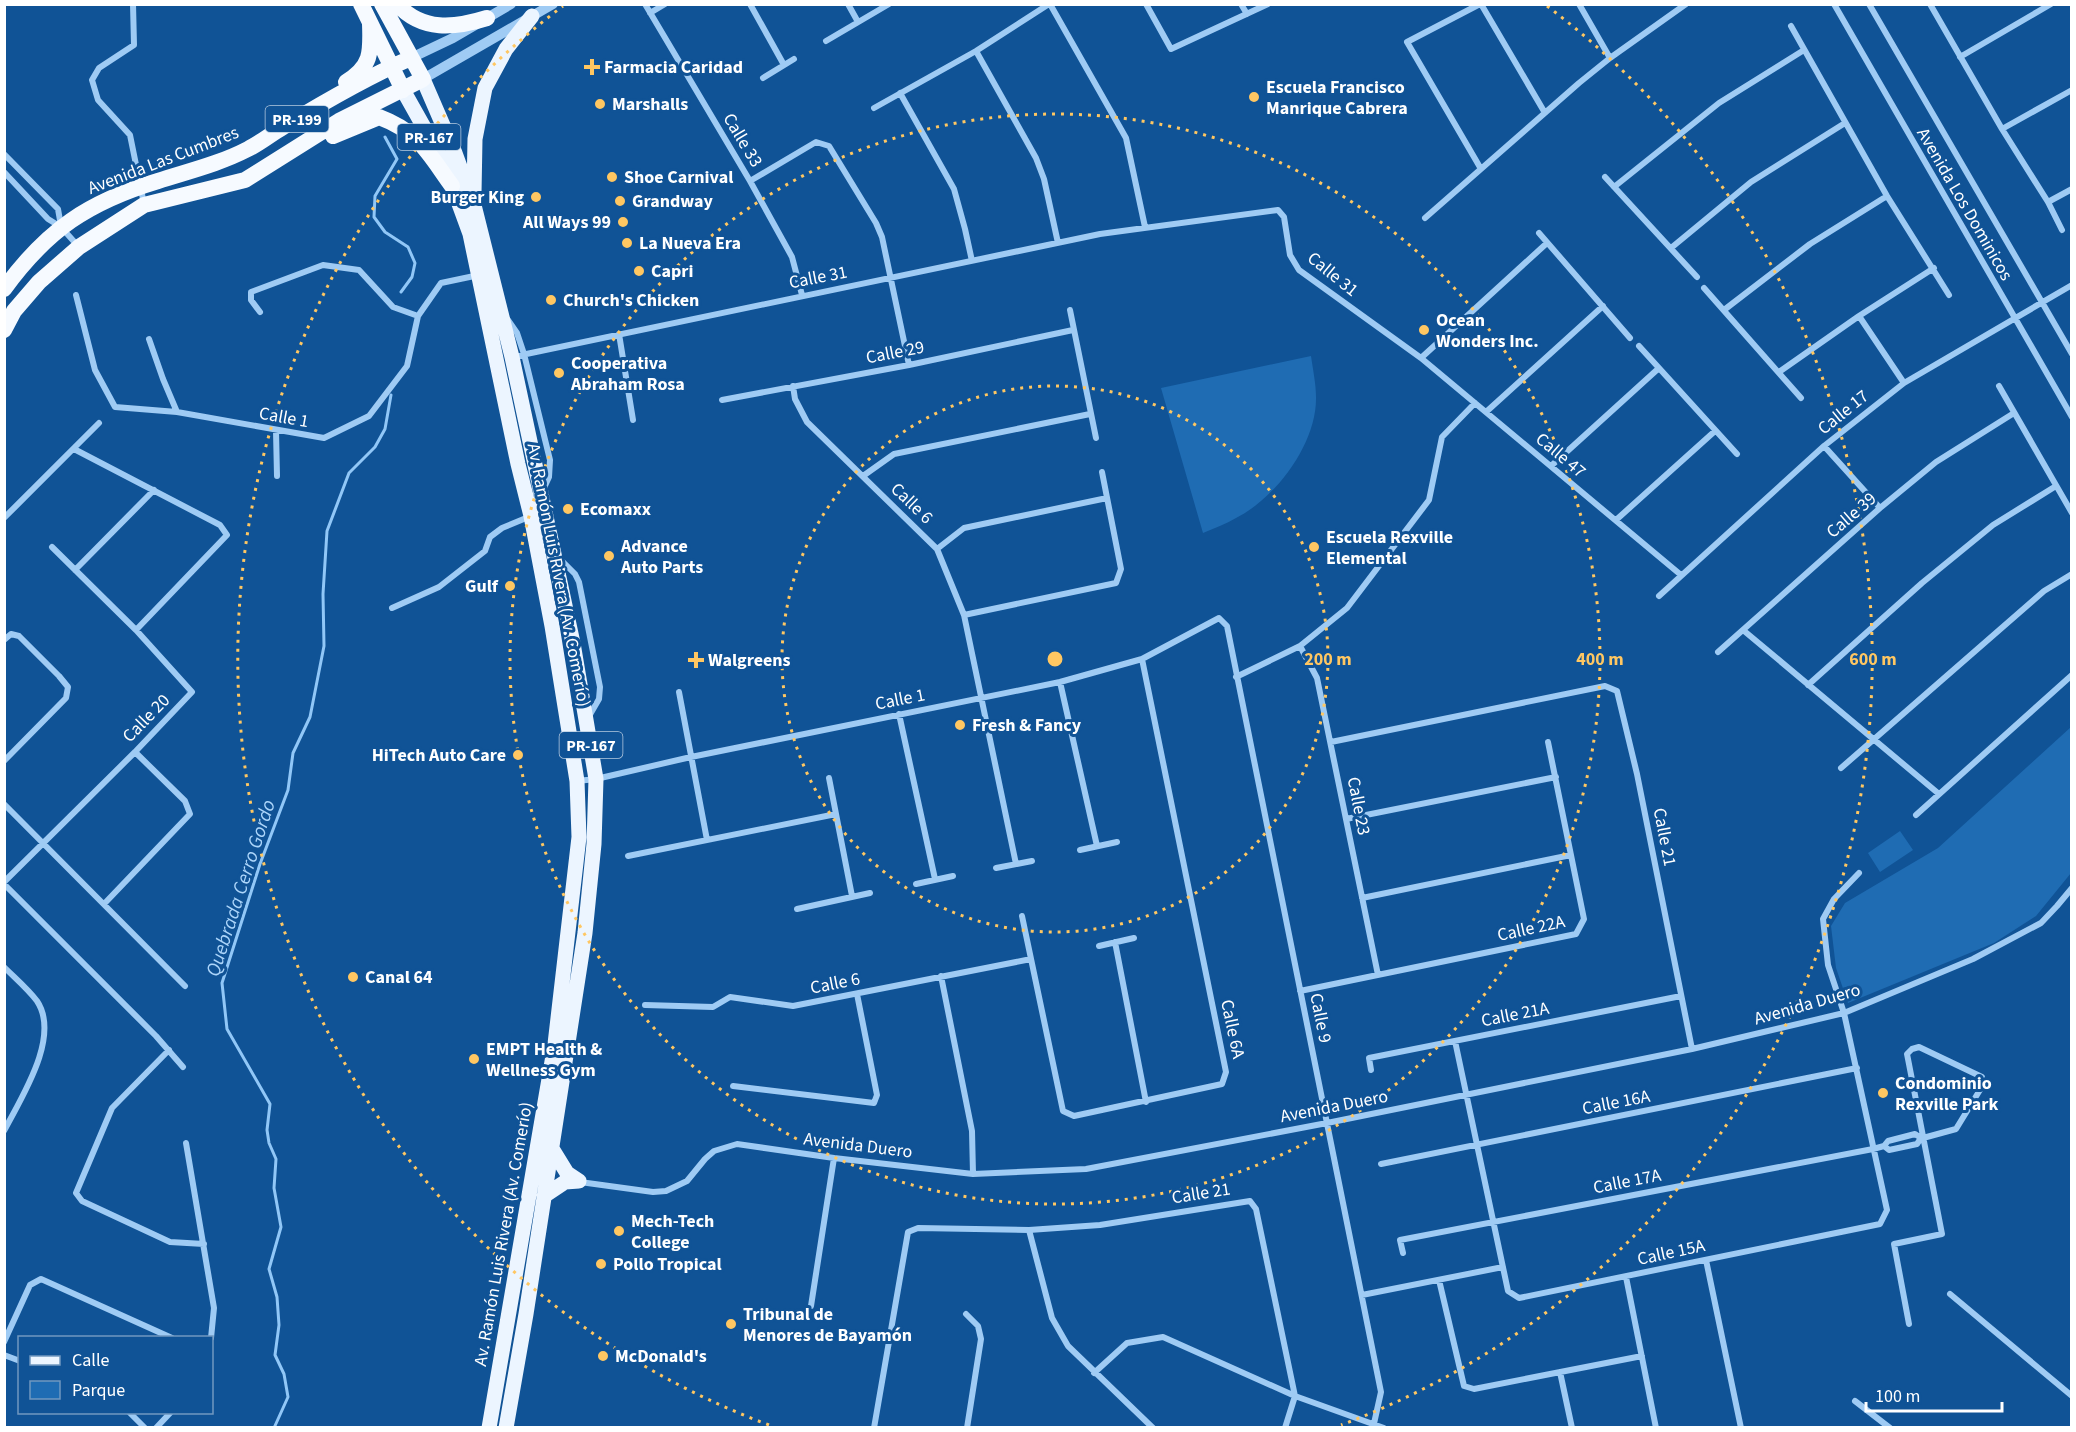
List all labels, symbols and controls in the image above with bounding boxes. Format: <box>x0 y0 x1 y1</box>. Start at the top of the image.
place label: Farmacia Caridad <box>604 55 743 80</box>
marker: Farmacia Caridad <box>585 60 599 74</box>
place label: Escuela Francisco Manrique Cabrera <box>1266 75 1408 121</box>
marker: Escuela Francisco Manrique Cabrera <box>1247 90 1261 104</box>
place label: Marshalls <box>612 92 688 117</box>
marker: Marshalls <box>593 97 607 111</box>
road number: PR-199 <box>266 106 328 132</box>
street label: Calle 33 <box>717 109 768 172</box>
street label: Avenida Las Cumbres <box>84 120 242 201</box>
street label: Avenida Los Dominicos <box>1911 123 2019 285</box>
road number: PR-167 <box>398 124 460 150</box>
place label: Shoe Carnival <box>624 165 733 190</box>
marker: Shoe Carnival <box>605 170 619 184</box>
place label: Burger King <box>431 185 524 210</box>
place label: Grandway <box>632 189 714 214</box>
marker: Burger King <box>529 190 543 204</box>
marker: Grandway <box>613 194 627 208</box>
place label: All Ways 99 <box>522 210 611 235</box>
marker: All Ways 99 <box>616 215 630 229</box>
place label: La Nueva Era <box>639 231 741 256</box>
marker: La Nueva Era <box>620 236 634 250</box>
street label: Calle 31 <box>1302 246 1363 303</box>
place label: Capri <box>651 259 693 284</box>
street label: Calle 31 <box>787 260 849 295</box>
marker: Capri <box>632 264 646 278</box>
place label: Church's Chicken <box>563 288 699 313</box>
marker: Church's Chicken <box>544 293 558 307</box>
place label: Ocean Wonders Inc. <box>1436 308 1539 354</box>
marker: Ocean Wonders Inc. <box>1417 323 1431 337</box>
street label: Calle 29 <box>864 335 926 370</box>
place label: Cooperativa Abraham Rosa <box>570 351 685 397</box>
marker: Cooperativa Abraham Rosa <box>552 366 566 380</box>
street label: Calle 17 <box>1813 384 1874 441</box>
street label: Calle 1 <box>257 401 311 434</box>
street label: Calle 47 <box>1530 427 1591 484</box>
street label: Av. Ramón Luis Rivera (Av. Comerío) <box>521 441 596 709</box>
street label: Calle 6 <box>885 477 938 530</box>
street label: Calle 39 <box>1821 487 1882 544</box>
place label: Ecomaxx <box>580 497 651 522</box>
marker: Ecomaxx <box>561 502 575 516</box>
place label: Escuela Rexville Elemental <box>1326 525 1453 571</box>
place label: Advance Auto Parts <box>620 534 703 580</box>
marker: Escuela Rexville Elemental <box>1307 540 1321 554</box>
marker: Advance Auto Parts <box>602 549 616 563</box>
place label: Gulf <box>465 574 499 599</box>
marker: Gulf <box>503 579 517 593</box>
text: 200 m <box>1304 647 1352 672</box>
text: 400 m <box>1576 647 1624 672</box>
text: 600 m <box>1849 647 1897 672</box>
place label: Walgreens <box>708 648 791 673</box>
centre of rings <box>1045 649 1065 669</box>
marker: Walgreens <box>689 653 703 667</box>
street label: Calle 1 <box>873 682 927 717</box>
street label: Calle 20 <box>117 688 176 748</box>
place label: Fresh & Fancy <box>972 713 1082 738</box>
marker: Fresh & Fancy <box>953 718 967 732</box>
road number: PR-167 <box>560 732 622 758</box>
place label: HiTech Auto Care <box>372 743 506 768</box>
marker: HiTech Auto Care <box>511 748 525 762</box>
street label: Calle 23 <box>1341 775 1376 837</box>
water label: Quebrada Cerro Gordo <box>199 796 283 980</box>
street label: Calle 21 <box>1647 806 1682 868</box>
street label: Calle 22A <box>1495 909 1568 948</box>
place label: Canal 64 <box>365 965 433 990</box>
street label: Calle 6 <box>808 966 862 1001</box>
marker: Canal 64 <box>346 970 360 984</box>
street label: Avenida Duero <box>1751 977 1863 1032</box>
street label: Calle 9 <box>1303 991 1338 1045</box>
street label: Calle 21A <box>1479 996 1551 1033</box>
street label: Calle 6A <box>1214 997 1251 1061</box>
place label: EMPT Health & Wellness Gym <box>486 1037 602 1083</box>
marker: EMPT Health & Wellness Gym <box>467 1052 481 1066</box>
place label: Condominio Rexville Park <box>1895 1071 1999 1117</box>
street label: Avenida Duero <box>1278 1084 1390 1129</box>
street label: Calle 16A <box>1580 1084 1652 1121</box>
marker: Condominio Rexville Park <box>1876 1086 1890 1100</box>
street label: Av. Ramón Luis Rivera (Av. Comerío) <box>468 1100 539 1368</box>
street label: Avenida Duero <box>802 1126 914 1165</box>
street label: Calle 17A <box>1591 1163 1663 1200</box>
street label: Calle 21 <box>1170 1177 1232 1210</box>
place label: Mech-Tech College <box>631 1209 714 1255</box>
marker: Mech-Tech College <box>612 1224 626 1238</box>
street label: Calle 15A <box>1635 1233 1708 1272</box>
place label: Pollo Tropical <box>613 1252 722 1277</box>
marker: Pollo Tropical <box>594 1257 608 1271</box>
place label: Tribunal de Menores de Bayamón <box>743 1302 912 1348</box>
marker: Tribunal de Menores de Bayamón <box>724 1317 738 1331</box>
legend <box>18 1336 213 1414</box>
place label: McDonald's <box>615 1344 707 1369</box>
text: Calle <box>72 1348 110 1373</box>
marker: McDonald's <box>596 1349 610 1363</box>
scale bar <box>1866 1375 2002 1413</box>
text: Parque <box>72 1378 125 1403</box>
text: 100 m <box>1875 1384 1920 1409</box>

